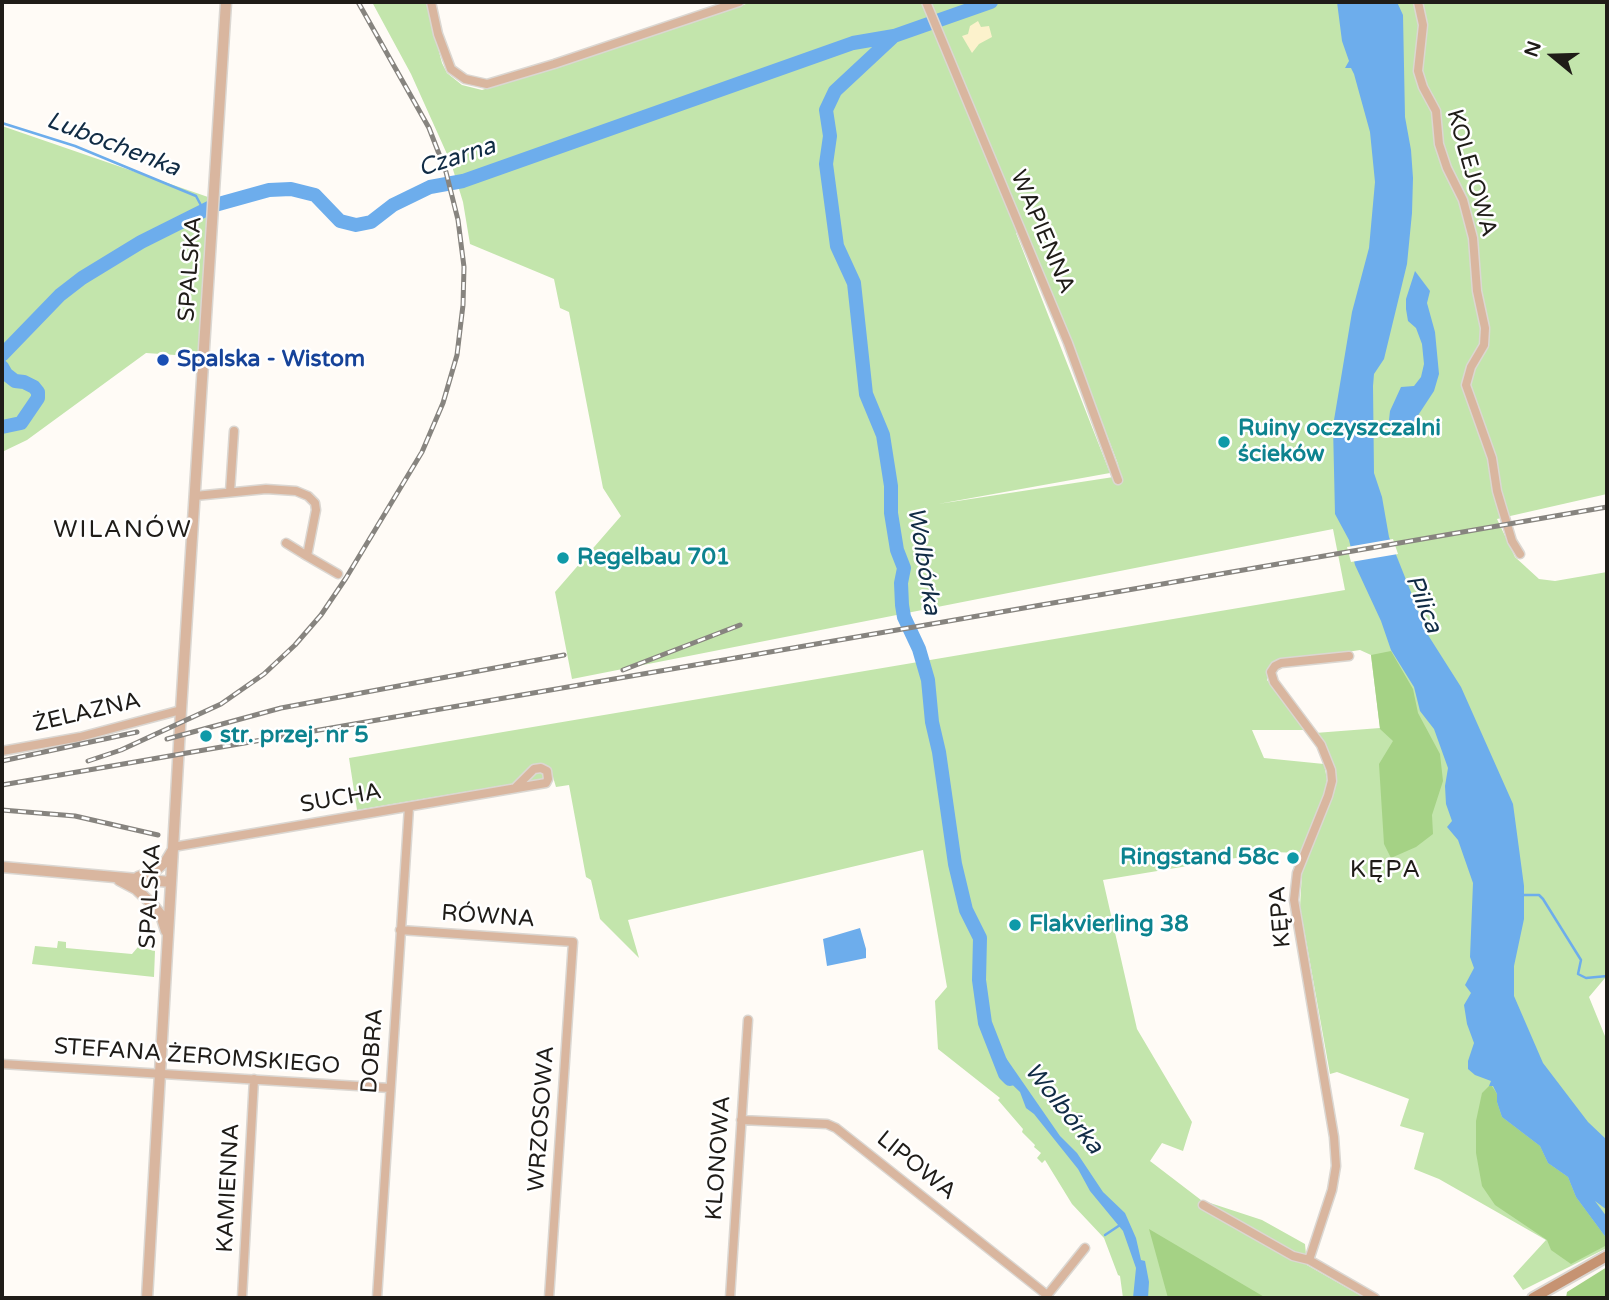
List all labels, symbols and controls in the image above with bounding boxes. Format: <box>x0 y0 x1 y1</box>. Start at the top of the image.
north arrow <box>1518 21 1588 91</box>
text: N <box>1520 38 1546 60</box>
water label: Lubochenka <box>42 106 184 184</box>
street label: KOLEJOWA <box>1440 106 1502 240</box>
water label: Czarna <box>415 132 499 184</box>
street label: WAPIENNA <box>1004 166 1080 298</box>
street label: SPALSKA <box>174 216 208 322</box>
place label: Spalska - Wistom <box>177 346 365 374</box>
marker: Spalska - Wistom <box>155 352 171 368</box>
place label: Ruiny oczyszczalni ścieków <box>1238 415 1441 469</box>
marker: Ruiny oczyszczalni ścieków <box>1216 434 1232 450</box>
water label: Wolbórka <box>900 505 946 617</box>
district label: WILANÓW <box>54 517 192 545</box>
place label: Regelbau 701 <box>577 544 730 572</box>
marker: Regelbau 701 <box>555 550 571 566</box>
water label: Pilica <box>1398 571 1448 637</box>
street label: ŻELAZNA <box>31 687 143 739</box>
place label: str. przej. nr 5 <box>220 722 369 750</box>
marker: str. przej. nr 5 <box>198 728 214 744</box>
street label: SUCHA <box>298 778 384 820</box>
street label: SPALSKA <box>134 843 168 949</box>
place label: Ringstand 58c <box>1120 844 1279 872</box>
marker: Ringstand 58c <box>1285 850 1301 866</box>
district label: KĘPA <box>1350 857 1422 885</box>
street label: KĘPA <box>1265 885 1297 949</box>
street label: RÓWNA <box>440 900 536 934</box>
place label: Flakvierling 38 <box>1029 911 1189 939</box>
marker: Flakvierling 38 <box>1007 917 1023 933</box>
street label: DOBRA <box>356 1007 390 1095</box>
street label: STEFANA ŻEROMSKIEGO <box>53 1033 341 1081</box>
street label: WRZOSOWA <box>523 1045 561 1193</box>
water label: Wolbórka <box>1018 1058 1108 1160</box>
street label: KLONOWA <box>701 1095 737 1221</box>
street label: KAMIENNA <box>212 1123 246 1253</box>
street label: LIPOWA <box>871 1126 961 1206</box>

